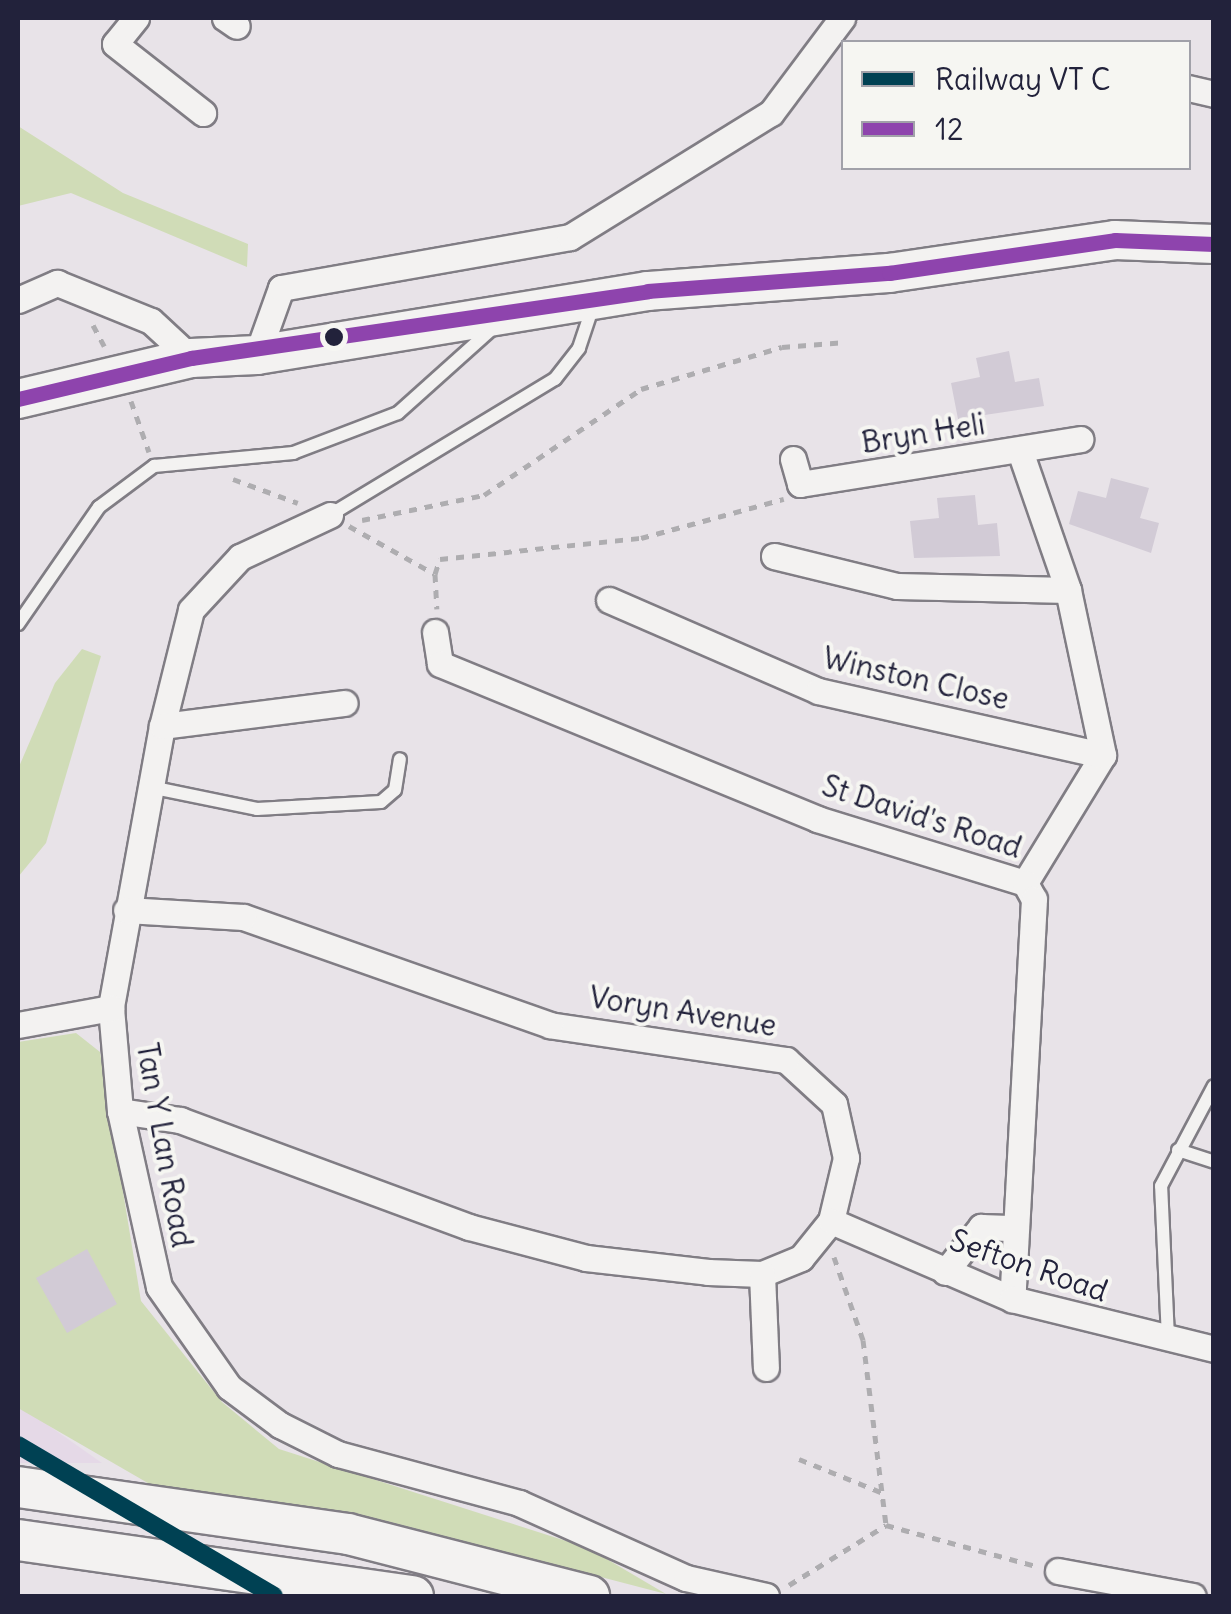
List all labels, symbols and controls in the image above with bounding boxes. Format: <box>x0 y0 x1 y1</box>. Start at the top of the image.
legend <box>841 40 1191 170</box>
text: Railway VT C <box>935 60 1111 98</box>
text: 12 <box>935 110 963 148</box>
unlabelled marker <box>324 327 344 347</box>
street label: Bryn Heli <box>859 405 987 461</box>
street label: Winston Close <box>820 639 1012 717</box>
street label: St David's Road <box>818 767 1026 865</box>
street label: Voryn Avenue <box>587 978 779 1044</box>
street label: Tan Y Lan Road <box>129 1040 201 1250</box>
street label: Sefton Road <box>945 1221 1113 1309</box>

